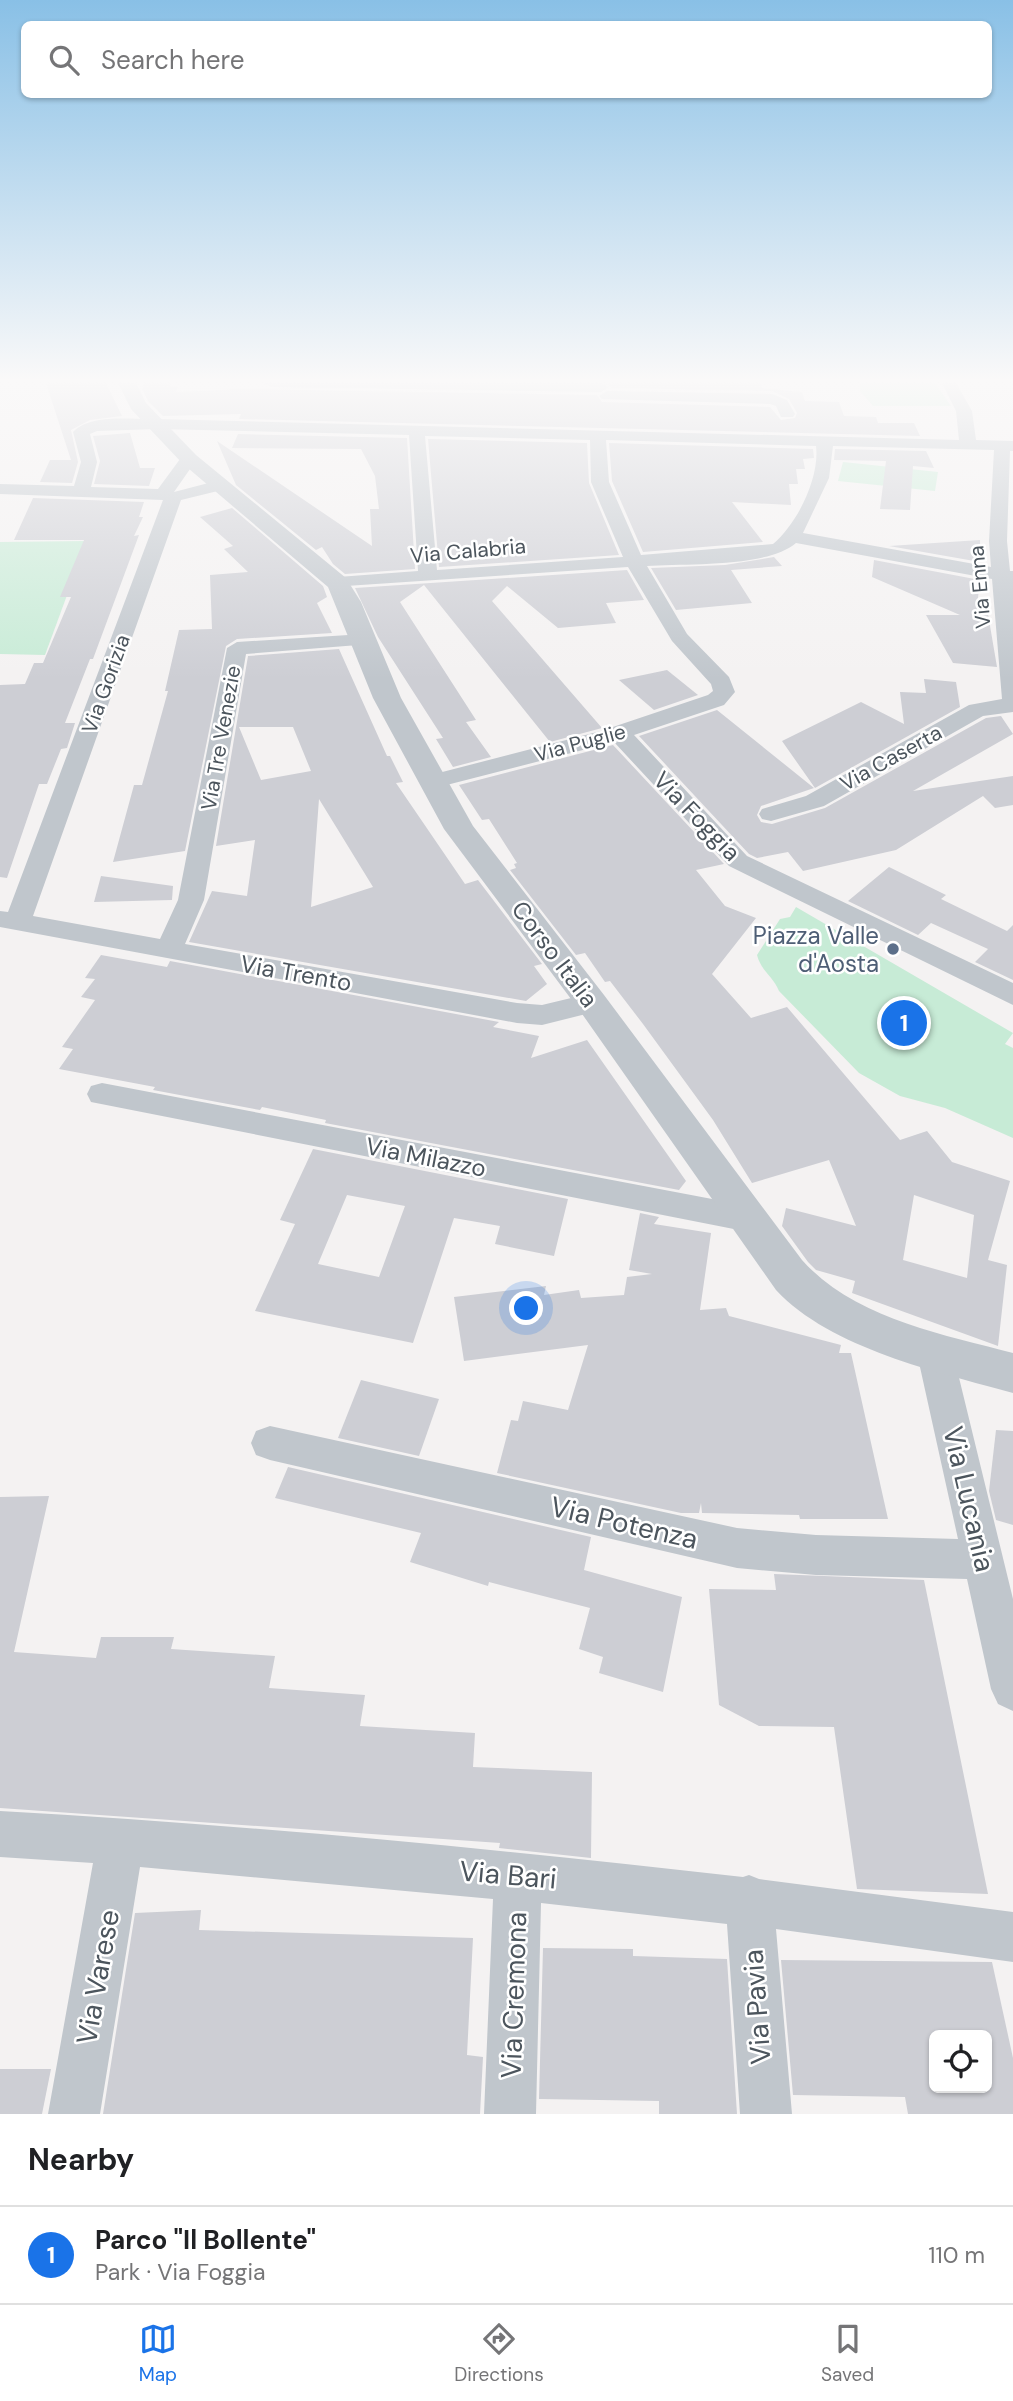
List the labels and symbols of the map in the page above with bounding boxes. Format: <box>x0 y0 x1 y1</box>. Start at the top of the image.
street label: Via Calabria <box>409 532 527 570</box>
street label: Via Enna <box>962 544 998 630</box>
street label: Via Gorizia <box>75 631 137 737</box>
street label: Via Tre Venezie <box>194 663 248 813</box>
street label: Via Puglie <box>531 717 629 769</box>
street label: Via Caserta <box>835 718 947 798</box>
street label: Via Foggia <box>647 765 747 867</box>
street label: Corso Italia <box>505 895 605 1013</box>
place label: Piazza Valle d'Aosta <box>753 920 879 979</box>
marker: Piazza Valle d'Aosta <box>885 941 901 957</box>
street label: Via Trento <box>238 948 354 998</box>
pin: 1 <box>881 997 927 1049</box>
street label: Via Milazzo <box>363 1130 489 1184</box>
your location <box>509 1291 543 1325</box>
street label: Via Lucania <box>934 1423 1004 1575</box>
street label: Via Potenza <box>547 1488 701 1558</box>
street label: Via Bari <box>458 1852 558 1898</box>
street label: Via Varese <box>68 1907 128 2047</box>
street label: Via Cremona <box>493 1911 535 2079</box>
street label: Via Pavia <box>735 1948 779 2066</box>

